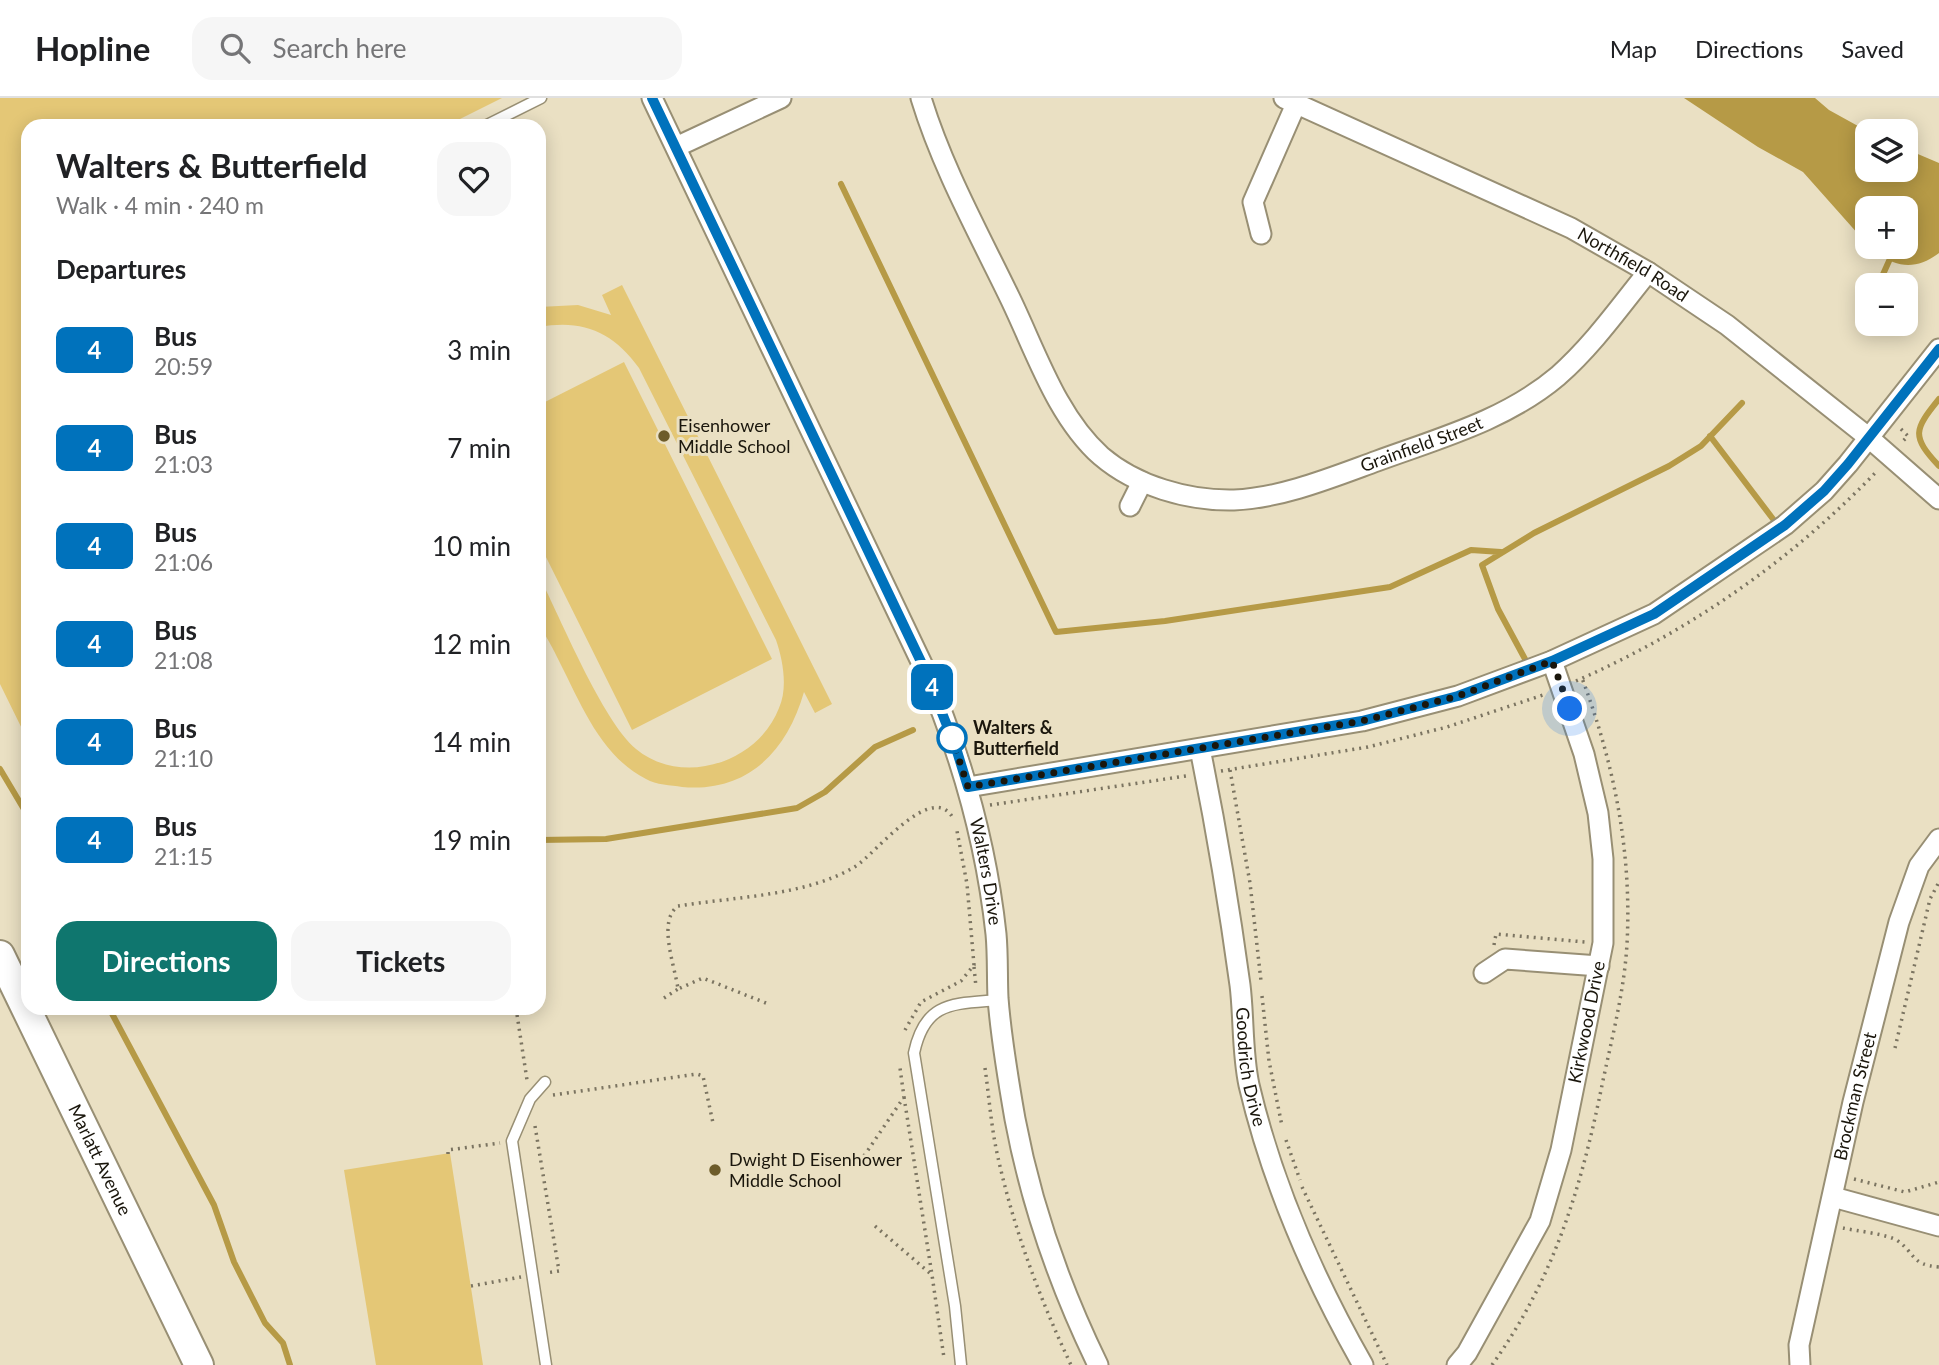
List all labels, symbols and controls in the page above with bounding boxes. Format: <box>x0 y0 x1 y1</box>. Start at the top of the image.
search box <box>192 17 682 80</box>
text: Hopline <box>35 28 150 68</box>
icon: search <box>216 29 254 67</box>
text: Search here <box>272 32 407 64</box>
text: Map <box>1610 34 1657 63</box>
text: Directions <box>1695 34 1803 63</box>
text: Saved <box>1841 34 1904 63</box>
map controls <box>1855 119 1918 336</box>
button: layers <box>1855 119 1918 182</box>
button: heart <box>437 142 511 216</box>
text: Walters & Butterfield <box>56 145 367 185</box>
text: Walk · 4 min · 240 m <box>56 191 264 219</box>
button: + <box>1855 196 1918 259</box>
street label: Northfield Road <box>1574 222 1693 306</box>
text: Departures <box>56 253 186 285</box>
button: − <box>1855 273 1918 336</box>
text: Bus <box>154 320 197 352</box>
text: 3 min <box>447 334 511 366</box>
text: 4 <box>88 335 101 364</box>
text: 20:59 <box>154 352 213 380</box>
street label: Grainfield Street <box>1357 411 1486 476</box>
place label: Eisenhower Middle School <box>678 414 790 457</box>
text: Bus <box>154 418 197 450</box>
marker: Eisenhower Middle School <box>656 428 672 444</box>
text: 7 min <box>447 432 511 464</box>
text: 4 <box>88 433 101 462</box>
text: 21:03 <box>154 450 213 478</box>
text: Bus <box>154 516 197 548</box>
text: 10 min <box>432 530 511 562</box>
text: 4 <box>88 531 101 560</box>
text: 21:06 <box>154 548 213 576</box>
text: Bus <box>154 614 197 646</box>
text: 12 min <box>432 628 511 660</box>
text: 4 <box>88 629 101 658</box>
text: 21:08 <box>154 646 213 674</box>
line badge: 4 <box>909 664 955 710</box>
text: 4 <box>925 672 939 701</box>
your location <box>1552 691 1587 726</box>
text: Bus <box>154 712 197 744</box>
place label: Walters & Butterfield <box>973 716 1059 759</box>
marker: Walters & Butterfield <box>937 723 967 753</box>
text: 14 min <box>432 726 511 758</box>
text: 4 <box>88 727 101 756</box>
text: 21:10 <box>154 744 213 772</box>
text: Bus <box>154 810 197 842</box>
street label: Walters Drive <box>966 816 1007 926</box>
text: 19 min <box>432 824 511 856</box>
text: 4 <box>88 825 101 854</box>
text: 21:15 <box>154 842 213 870</box>
button: Directions <box>56 921 277 1001</box>
button: Tickets <box>291 921 511 1001</box>
street label: Kirkwood Drive <box>1563 959 1609 1085</box>
street label: Goodrich Drive <box>1232 1006 1271 1129</box>
street label: Brockman Street <box>1828 1029 1881 1162</box>
street label: Marlatt Avenue <box>64 1100 137 1219</box>
place label: Dwight D Eisenhower Middle School <box>729 1148 902 1191</box>
marker: Dwight D Eisenhower Middle School <box>707 1162 723 1178</box>

